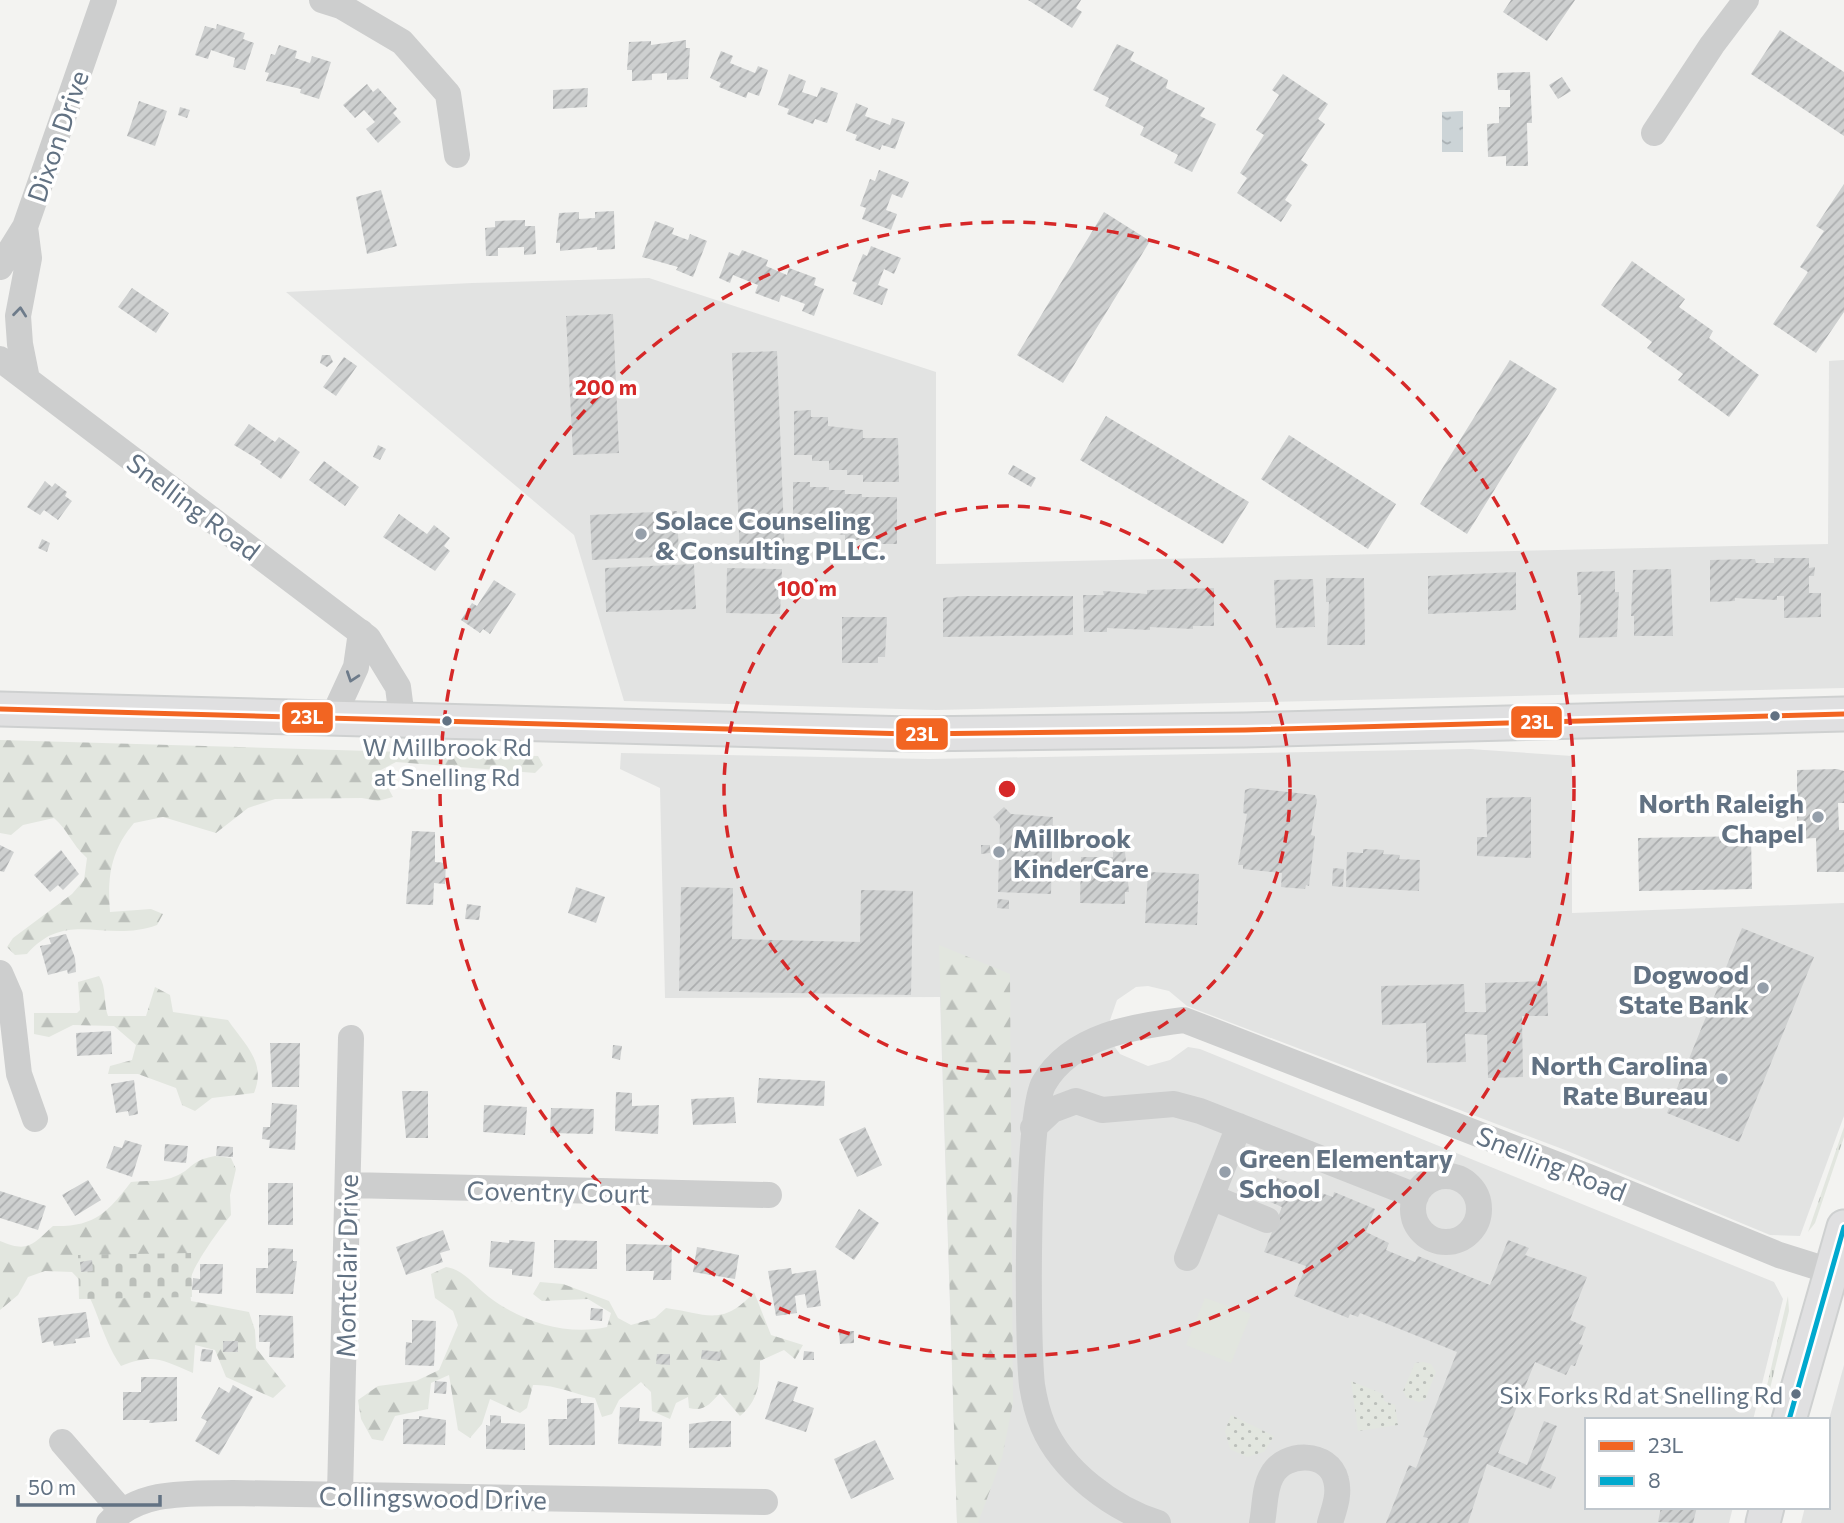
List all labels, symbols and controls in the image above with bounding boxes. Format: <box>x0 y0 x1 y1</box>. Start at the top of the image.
street label: Dixon Drive <box>20 66 94 206</box>
one-way arrow <box>12 306 27 317</box>
text: 200 m <box>575 374 637 399</box>
street label: Snelling Road <box>121 446 267 566</box>
place label: Solace Counseling & Consulting PLLC. <box>655 504 886 565</box>
marker: Solace Counseling & Consulting PLLC. <box>633 526 649 542</box>
text: 100 m <box>777 575 837 600</box>
one-way arrow <box>346 670 360 682</box>
line badge: 23L <box>281 701 334 734</box>
text: 23L <box>291 705 323 728</box>
line badge: 23L <box>1510 705 1563 739</box>
unlabelled marker <box>1768 709 1782 723</box>
text: 23L <box>1521 710 1553 733</box>
marker: W Millbrook Rd at Snelling Rd <box>440 714 454 728</box>
line badge: 23L <box>895 717 949 751</box>
text: 23L <box>906 722 938 745</box>
place label: W Millbrook Rd at Snelling Rd <box>362 732 532 791</box>
centre of rings <box>995 777 1019 801</box>
place label: North Raleigh Chapel <box>1638 787 1804 848</box>
marker: North Raleigh Chapel <box>1810 809 1826 825</box>
place label: Millbrook KinderCare <box>1013 822 1149 883</box>
marker: Millbrook KinderCare <box>991 844 1007 860</box>
place label: Dogwood State Bank <box>1619 958 1749 1019</box>
marker: Dogwood State Bank <box>1755 980 1771 996</box>
place label: North Carolina Rate Bureau <box>1531 1049 1708 1110</box>
marker: North Carolina Rate Bureau <box>1714 1071 1730 1087</box>
street label: Snelling Road <box>1473 1119 1631 1207</box>
place label: Green Elementary School <box>1239 1142 1453 1203</box>
marker: Green Elementary School <box>1217 1164 1233 1180</box>
street label: Montclair Drive <box>329 1174 363 1358</box>
street label: Coventry Court <box>466 1174 650 1208</box>
place label: Six Forks Rd at Snelling Rd <box>1500 1380 1783 1409</box>
marker: Six Forks Rd at Snelling Rd <box>1789 1387 1803 1401</box>
legend <box>1585 1418 1830 1509</box>
text: 23L <box>1648 1432 1684 1457</box>
scale bar <box>18 1464 159 1508</box>
text: 8 <box>1648 1467 1661 1492</box>
text: 50 m <box>28 1474 76 1499</box>
street label: Collingswood Drive <box>319 1480 547 1514</box>

